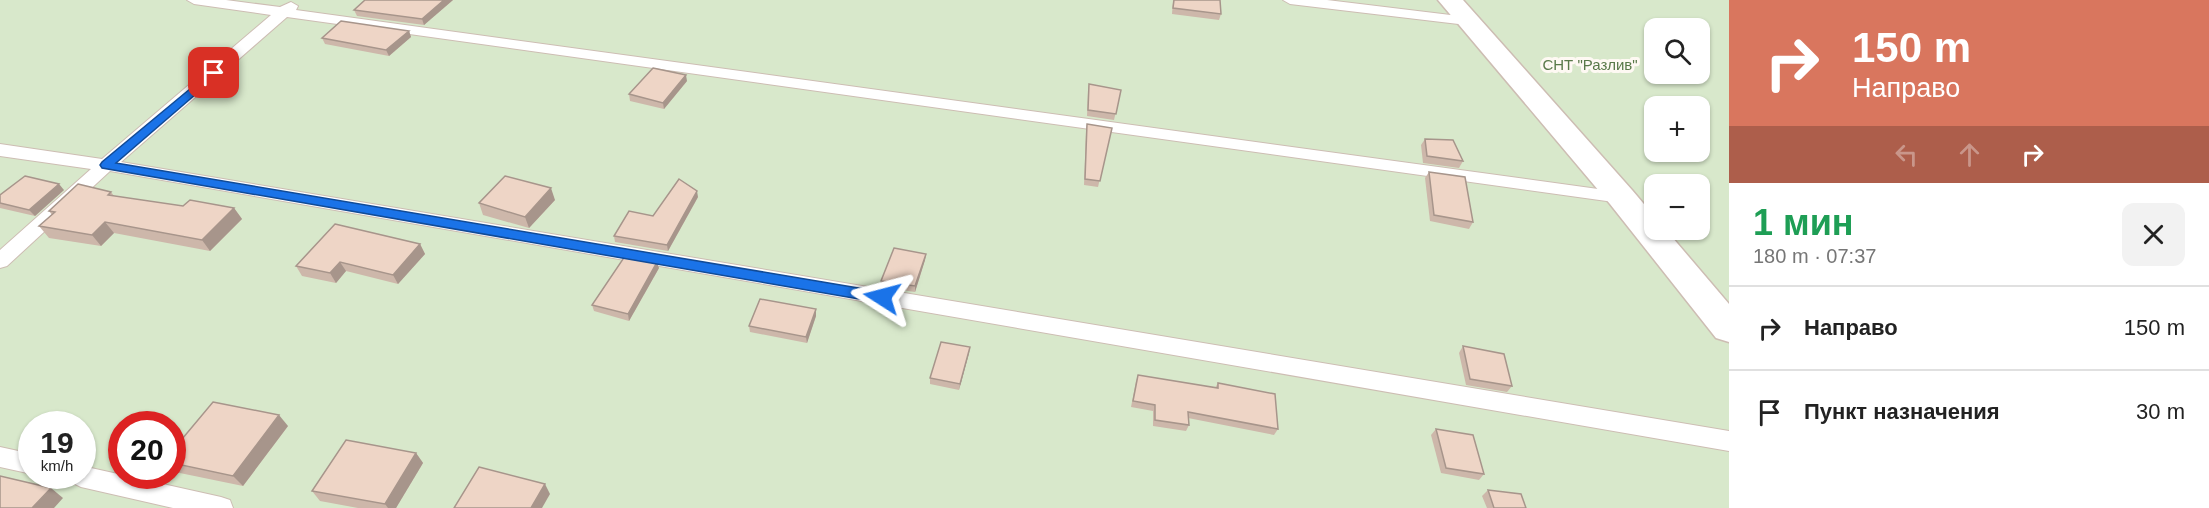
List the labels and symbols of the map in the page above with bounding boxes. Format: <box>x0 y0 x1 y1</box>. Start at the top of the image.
pin <box>188 47 239 98</box>
park label: СНТ "Разлив" <box>1542 56 1638 73</box>
position arrow <box>850 265 914 329</box>
speed limit sign: 20 <box>108 411 186 489</box>

